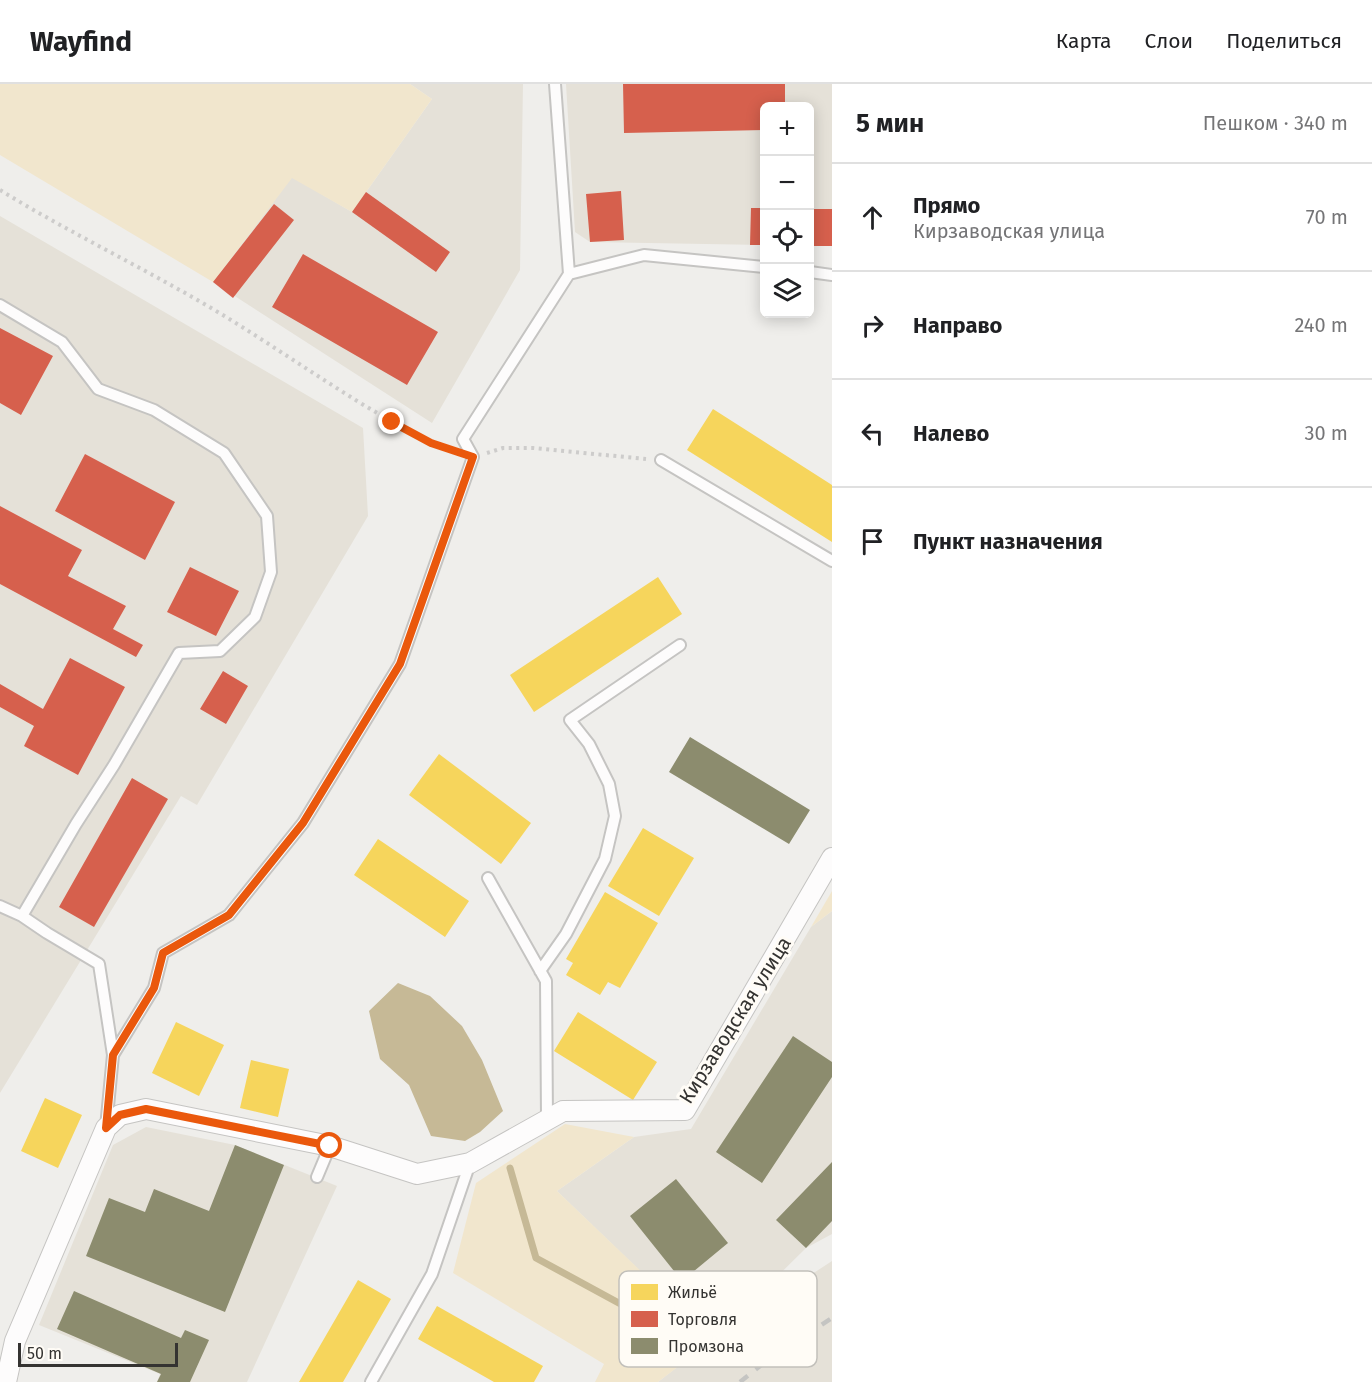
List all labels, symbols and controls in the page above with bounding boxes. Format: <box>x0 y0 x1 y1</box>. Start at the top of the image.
text: Wayfind <box>30 25 132 58</box>
text: Карта <box>1056 28 1112 54</box>
text: Слои <box>1145 28 1193 54</box>
text: Поделиться <box>1226 28 1342 54</box>
map controls <box>760 102 814 318</box>
button: + <box>760 102 814 156</box>
text: 5 мин <box>856 108 924 139</box>
text: Пешком · 340 m <box>1203 111 1348 135</box>
button: − <box>760 156 814 210</box>
text: Прямо <box>913 192 980 219</box>
icon: ahead <box>856 201 889 234</box>
text: 70 m <box>1306 205 1348 229</box>
button: locate <box>760 210 814 264</box>
text: Кирзаводская улица <box>913 219 1105 243</box>
button: layers <box>760 264 814 318</box>
icon: right <box>856 309 889 342</box>
text: Направо <box>913 312 1002 339</box>
text: 240 m <box>1294 313 1348 337</box>
route end <box>378 408 404 434</box>
icon: left <box>856 417 889 450</box>
text: Налево <box>913 420 989 447</box>
text: 30 m <box>1304 421 1348 445</box>
icon: arrive <box>856 525 889 558</box>
text: Пункт назначения <box>913 528 1103 555</box>
street label: Кирзаводская улица <box>674 932 796 1108</box>
route start <box>316 1132 342 1158</box>
legend <box>619 1271 817 1367</box>
text: Жильё <box>668 1283 717 1302</box>
text: Торговля <box>668 1310 737 1329</box>
text: Промзона <box>668 1337 744 1356</box>
scale bar <box>18 1340 178 1368</box>
text: 50 m <box>27 1344 62 1363</box>

